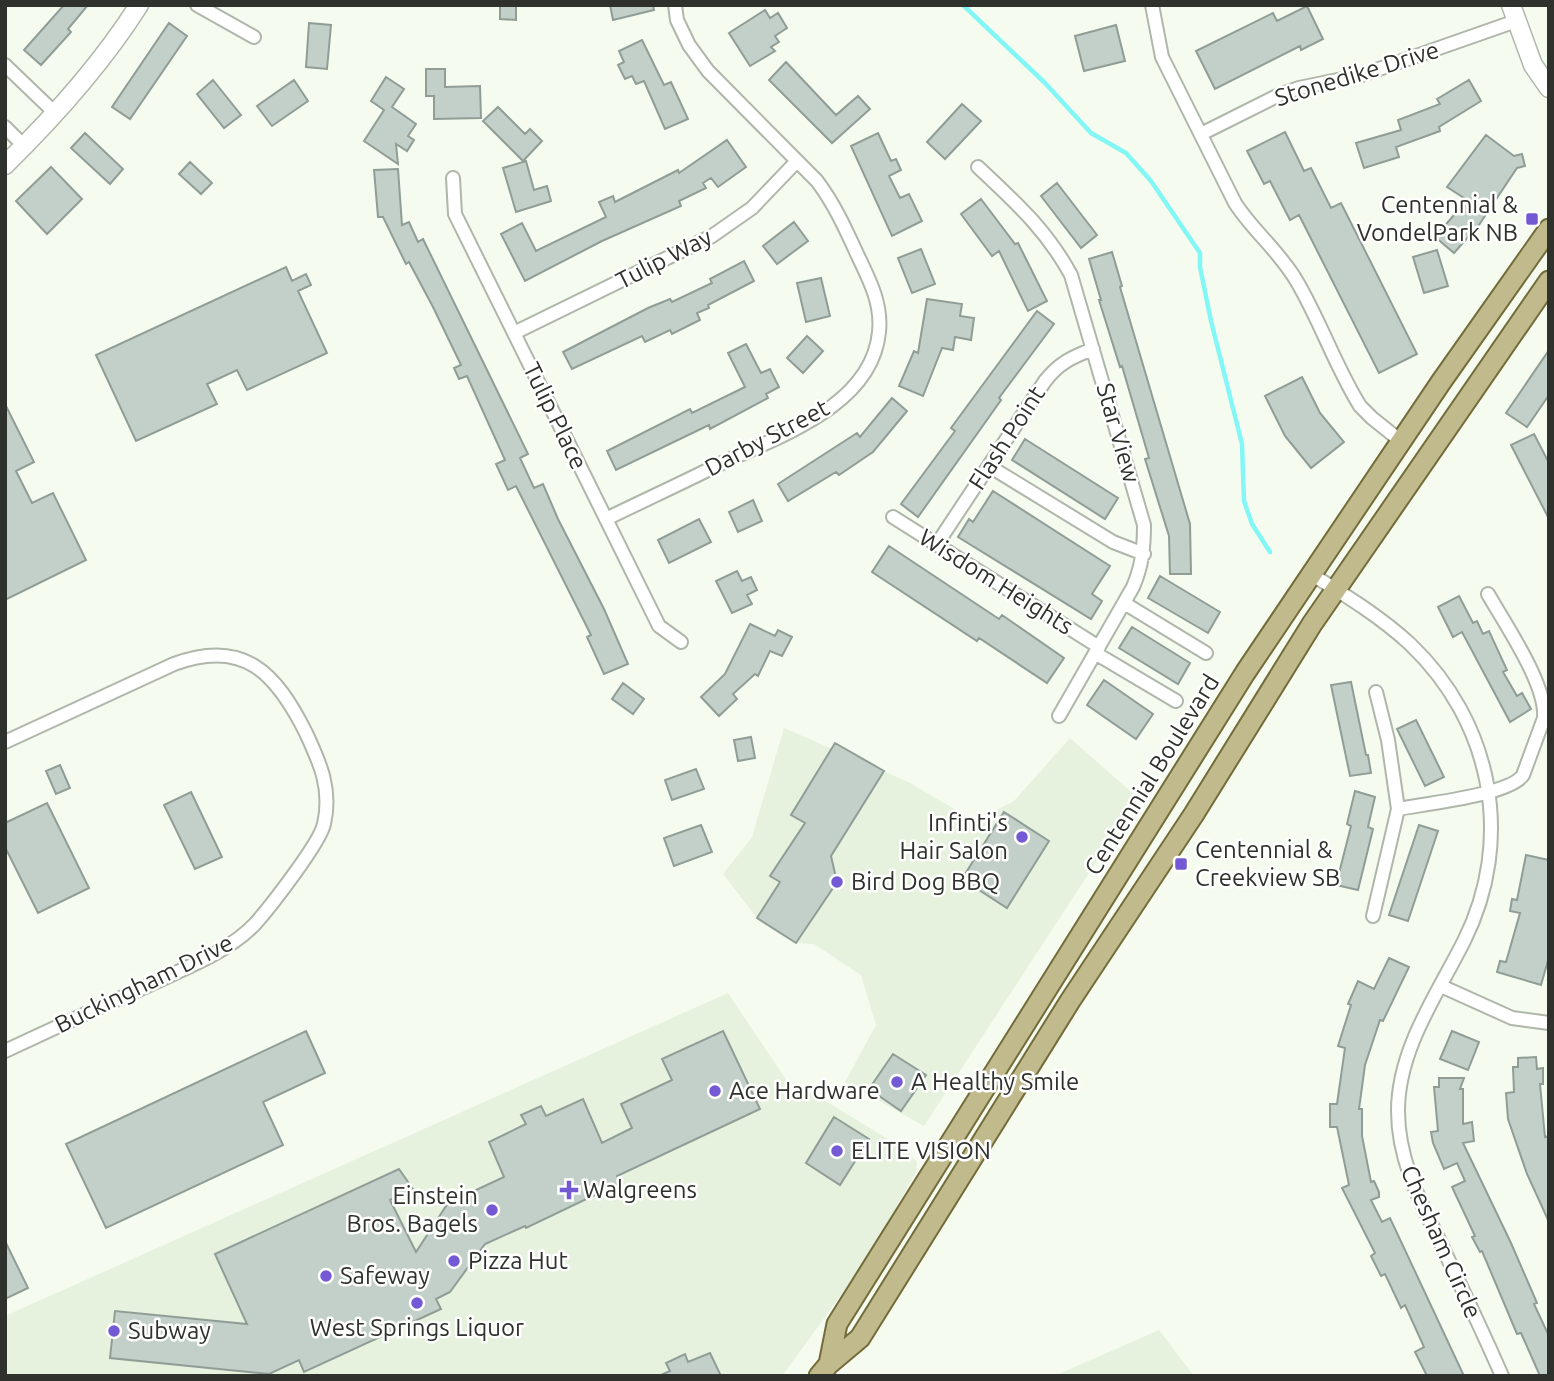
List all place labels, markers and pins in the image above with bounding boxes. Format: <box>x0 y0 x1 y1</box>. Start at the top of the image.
place label: Centennial & VondelPark NB <box>1357 191 1518 246</box>
marker: Centennial & VondelPark NB <box>1524 211 1540 227</box>
place label: Infinti's Hair Salon <box>900 809 1008 864</box>
marker: Infinti's Hair Salon <box>1014 829 1030 845</box>
place label: Centennial & Creekview SB <box>1195 836 1340 891</box>
marker: Centennial & Creekview SB <box>1173 856 1189 872</box>
place label: Bird Dog BBQ <box>851 868 1000 895</box>
marker: Bird Dog BBQ <box>829 874 845 890</box>
place label: A Healthy Smile <box>911 1068 1079 1095</box>
marker: A Healthy Smile <box>889 1074 905 1090</box>
place label: Ace Hardware <box>729 1077 880 1104</box>
marker: Ace Hardware <box>707 1083 723 1099</box>
place label: ELITE VISION <box>851 1137 991 1164</box>
marker: ELITE VISION <box>829 1143 845 1159</box>
place label: Walgreens <box>583 1176 697 1203</box>
place label: Einstein Bros. Bagels <box>347 1182 478 1237</box>
marker: Walgreens <box>561 1182 577 1198</box>
marker: Einstein Bros. Bagels <box>484 1202 500 1218</box>
place label: Pizza Hut <box>468 1247 568 1274</box>
marker: Pizza Hut <box>446 1253 462 1269</box>
place label: Safeway <box>340 1262 430 1289</box>
marker: Safeway <box>318 1268 334 1284</box>
marker: West Springs Liquor <box>409 1295 425 1311</box>
place label: West Springs Liquor <box>310 1314 524 1341</box>
place label: Subway <box>128 1317 211 1344</box>
marker: Subway <box>106 1323 122 1339</box>

